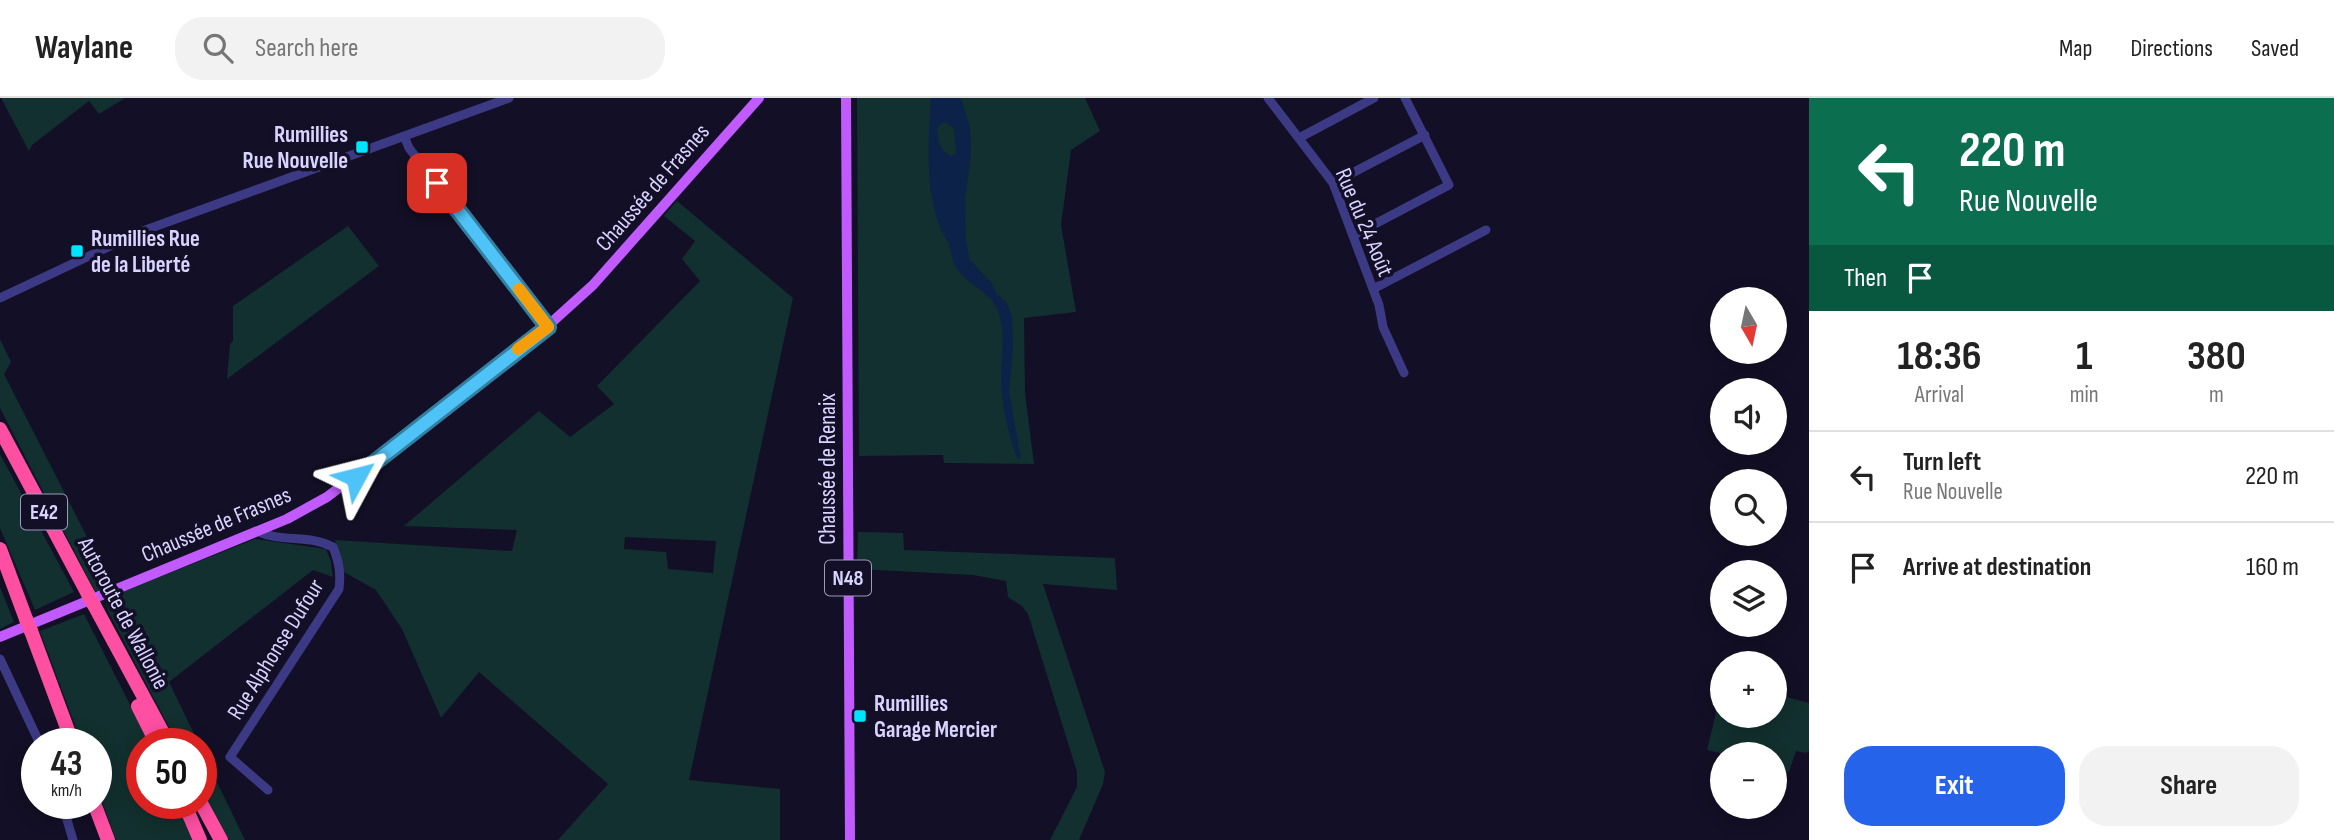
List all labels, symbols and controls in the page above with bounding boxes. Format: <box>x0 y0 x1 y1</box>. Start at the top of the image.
search box <box>175 17 665 80</box>
text: Waylane <box>35 28 133 68</box>
icon: search <box>199 29 237 67</box>
text: Search here <box>255 33 358 64</box>
text: Map <box>2059 34 2092 63</box>
text: Directions <box>2130 34 2213 63</box>
text: Saved <box>2251 34 2299 63</box>
street label: Chaussée de Frasnes <box>590 118 716 257</box>
place label: Rumillies Rue Nouvelle <box>243 121 348 175</box>
text: 220 m <box>1959 122 2065 181</box>
icon: left <box>1844 126 1935 217</box>
marker: Rumillies Rue Nouvelle <box>354 139 370 155</box>
pin <box>407 153 467 213</box>
icon: arrive <box>418 164 456 202</box>
street label: Rue du 24 Août <box>1329 164 1399 281</box>
text: Rue Nouvelle <box>1959 182 2098 221</box>
place label: Rumillies Rue de la Liberté <box>91 225 200 279</box>
marker: Rumillies Rue de la Liberté <box>69 243 85 259</box>
icon: arrive <box>1901 259 1939 297</box>
text: Then <box>1844 263 1887 294</box>
north arrow <box>1710 287 1787 364</box>
map controls <box>1710 287 1787 819</box>
text: 18:36 <box>1897 331 1982 382</box>
text: 1 <box>2076 331 2093 382</box>
text: 380 <box>2187 331 2246 382</box>
button: sound <box>1710 378 1787 455</box>
text: Arrival <box>1915 381 1964 409</box>
text: min <box>2070 381 2099 409</box>
text: m <box>2209 381 2224 409</box>
street label: Chaussée de Renaix <box>814 393 842 545</box>
position arrow <box>319 440 393 514</box>
text: Turn left <box>1903 447 1981 478</box>
icon: left <box>1844 458 1882 496</box>
text: 220 m <box>2245 461 2299 492</box>
button: search <box>1710 469 1787 546</box>
text: Rue Nouvelle <box>1903 478 2003 506</box>
street label: Chaussée de Frasnes <box>137 481 295 569</box>
road number: E42 <box>21 494 67 530</box>
street label: Autoroute de Wallonie <box>71 532 175 694</box>
icon: arrive <box>1844 549 1882 587</box>
text: Arrive at destination <box>1903 552 2091 583</box>
text: 160 m <box>2246 552 2299 583</box>
road number: N48 <box>825 560 871 596</box>
button: layers <box>1710 560 1787 637</box>
street label: Rue Alphonse Dufour <box>221 574 330 725</box>
button: + <box>1710 651 1787 728</box>
place label: Rumillies Garage Mercier <box>874 690 997 744</box>
marker: Rumillies Garage Mercier <box>852 708 868 724</box>
speed limit sign: 50 <box>126 728 217 819</box>
button: − <box>1710 742 1787 819</box>
text: 43 <box>50 743 83 786</box>
button: Exit <box>1844 746 2065 826</box>
button: Share <box>2079 746 2299 826</box>
text: km/h <box>51 780 82 801</box>

